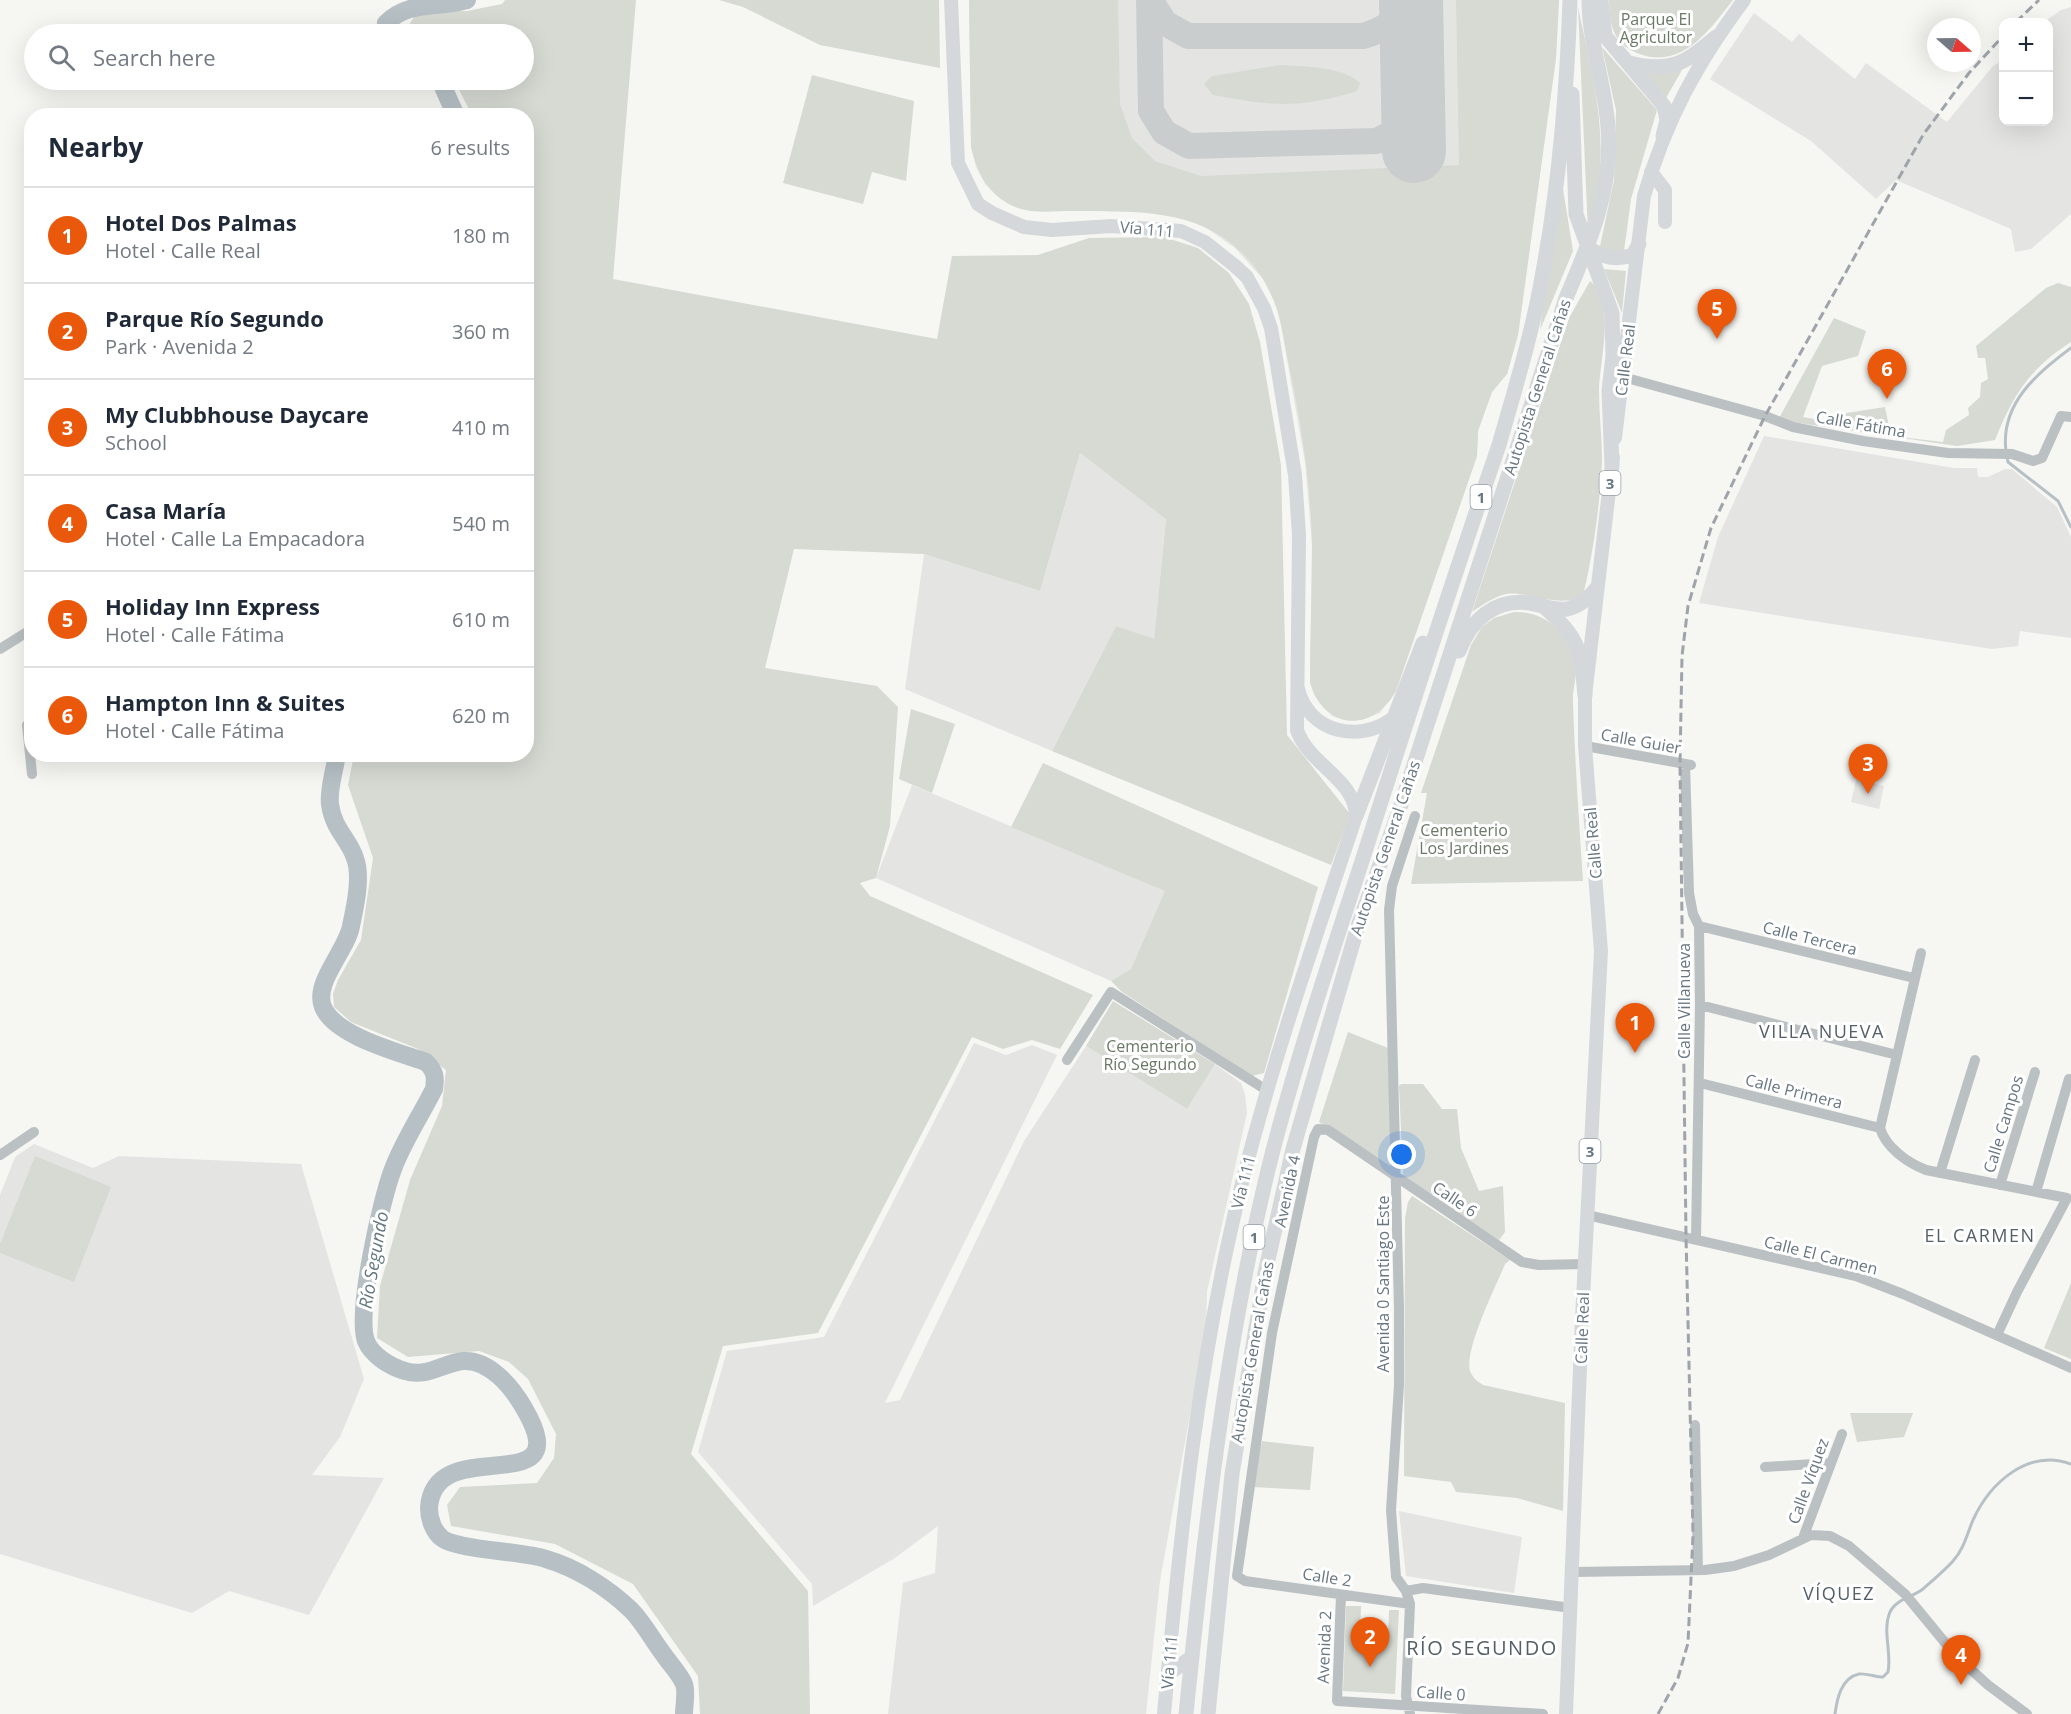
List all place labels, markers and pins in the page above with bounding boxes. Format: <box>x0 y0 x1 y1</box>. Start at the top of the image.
pin: 5 <box>1698 290 1736 339</box>
pin: 6 <box>1868 350 1906 399</box>
pin: 3 <box>1848 744 1888 794</box>
pin: 1 <box>1616 1004 1654 1053</box>
pin: 2 <box>1350 1618 1390 1667</box>
pin: 4 <box>1942 1636 1980 1685</box>

